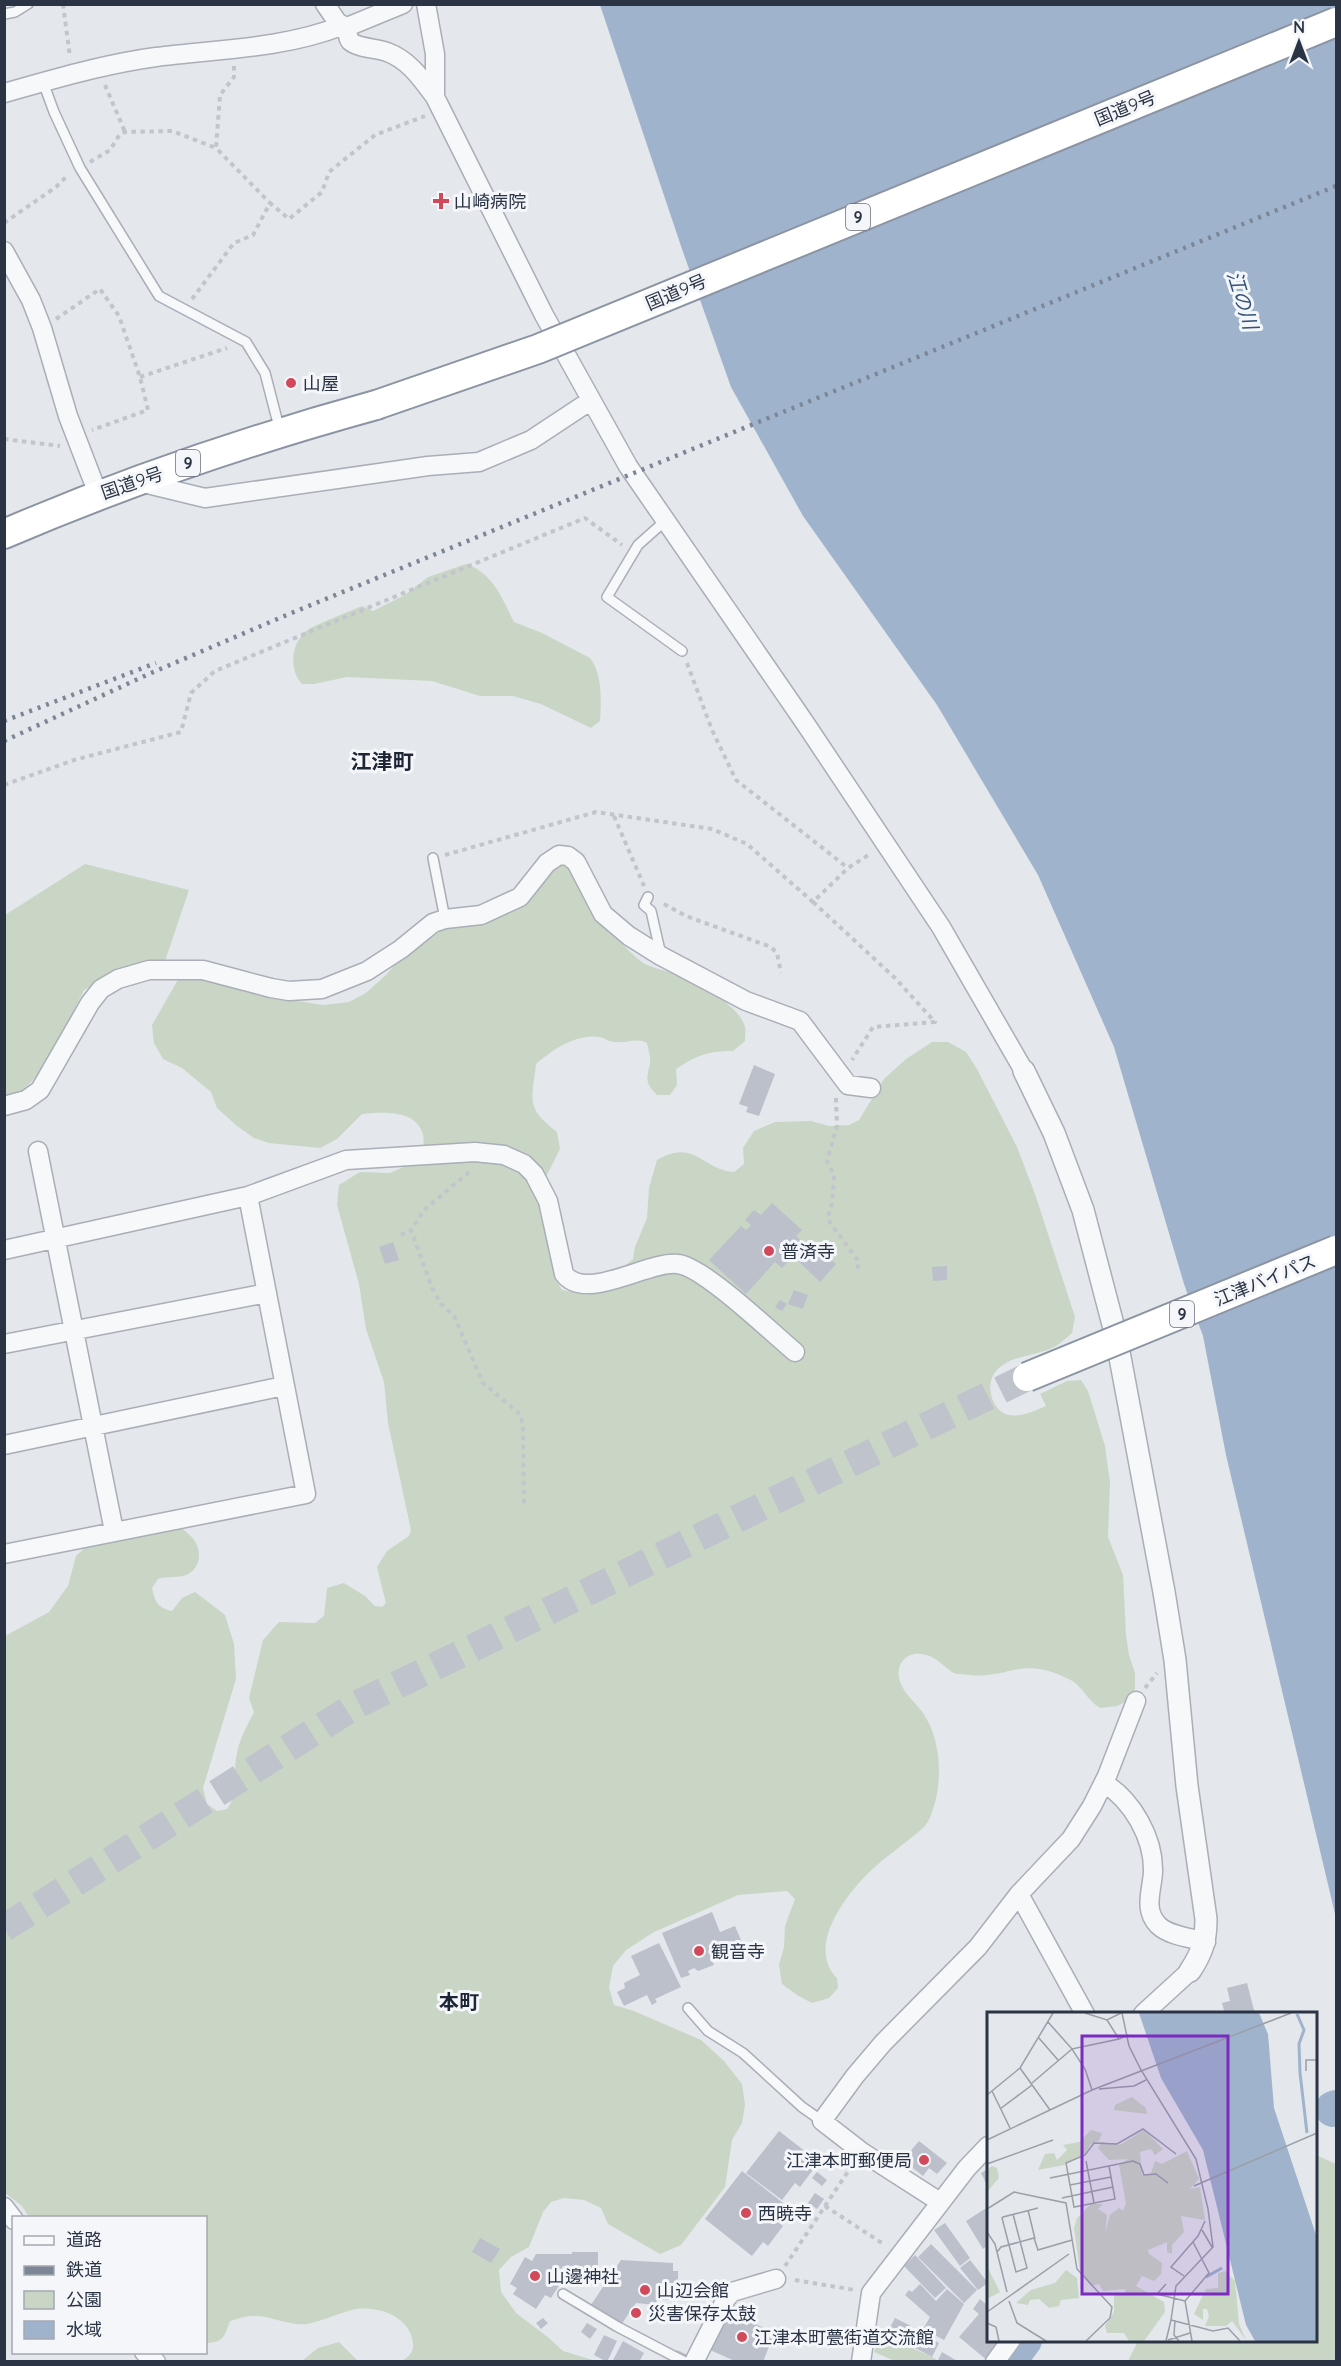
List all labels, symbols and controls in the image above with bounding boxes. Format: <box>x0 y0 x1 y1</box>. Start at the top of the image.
north arrow <box>1269 12 1329 72</box>
text: N <box>1293 17 1305 37</box>
street label: 国道9号 <box>1091 85 1159 131</box>
place label: 山崎病院 <box>454 190 526 213</box>
marker: 山崎病院 <box>432 192 450 210</box>
road number: 9 <box>846 204 870 230</box>
water label: 江の川 <box>1222 268 1264 334</box>
street label: 国道9号 <box>642 269 710 315</box>
place label: 山屋 <box>303 372 339 395</box>
marker: 山屋 <box>284 376 298 390</box>
road number: 9 <box>176 450 200 476</box>
street label: 国道9号 <box>98 462 166 504</box>
district label: 江津町 <box>351 748 414 774</box>
place label: 普済寺 <box>781 1240 835 1263</box>
marker: 普済寺 <box>762 1244 776 1258</box>
street label: 江津バイパス <box>1211 1249 1319 1311</box>
road number: 9 <box>1170 1301 1194 1327</box>
place label: 観音寺 <box>711 1940 765 1963</box>
marker: 観音寺 <box>692 1944 706 1958</box>
district label: 本町 <box>439 1989 479 2014</box>
inset map <box>987 2012 1317 2342</box>
place label: 江津本町郵便局 <box>786 2149 912 2172</box>
marker: 江津本町郵便局 <box>917 2153 931 2167</box>
place label: 西暁寺 <box>758 2202 812 2225</box>
marker: 西暁寺 <box>739 2206 753 2220</box>
legend <box>12 2216 207 2354</box>
text: 道路 <box>66 2228 102 2251</box>
text: 鉄道 <box>66 2258 102 2281</box>
place label: 山邊神社 <box>547 2265 619 2288</box>
marker: 山邊神社 <box>528 2269 542 2283</box>
place label: 山辺会館 <box>657 2279 729 2302</box>
marker: 山辺会館 <box>638 2283 652 2297</box>
text: 公園 <box>66 2288 102 2311</box>
place label: 災害保存太鼓 <box>648 2302 756 2325</box>
marker: 災害保存太鼓 <box>629 2306 643 2320</box>
text: 水域 <box>66 2318 102 2341</box>
place label: 江津本町甍街道交流館 <box>754 2326 934 2349</box>
marker: 江津本町甍街道交流館 <box>735 2330 749 2344</box>

